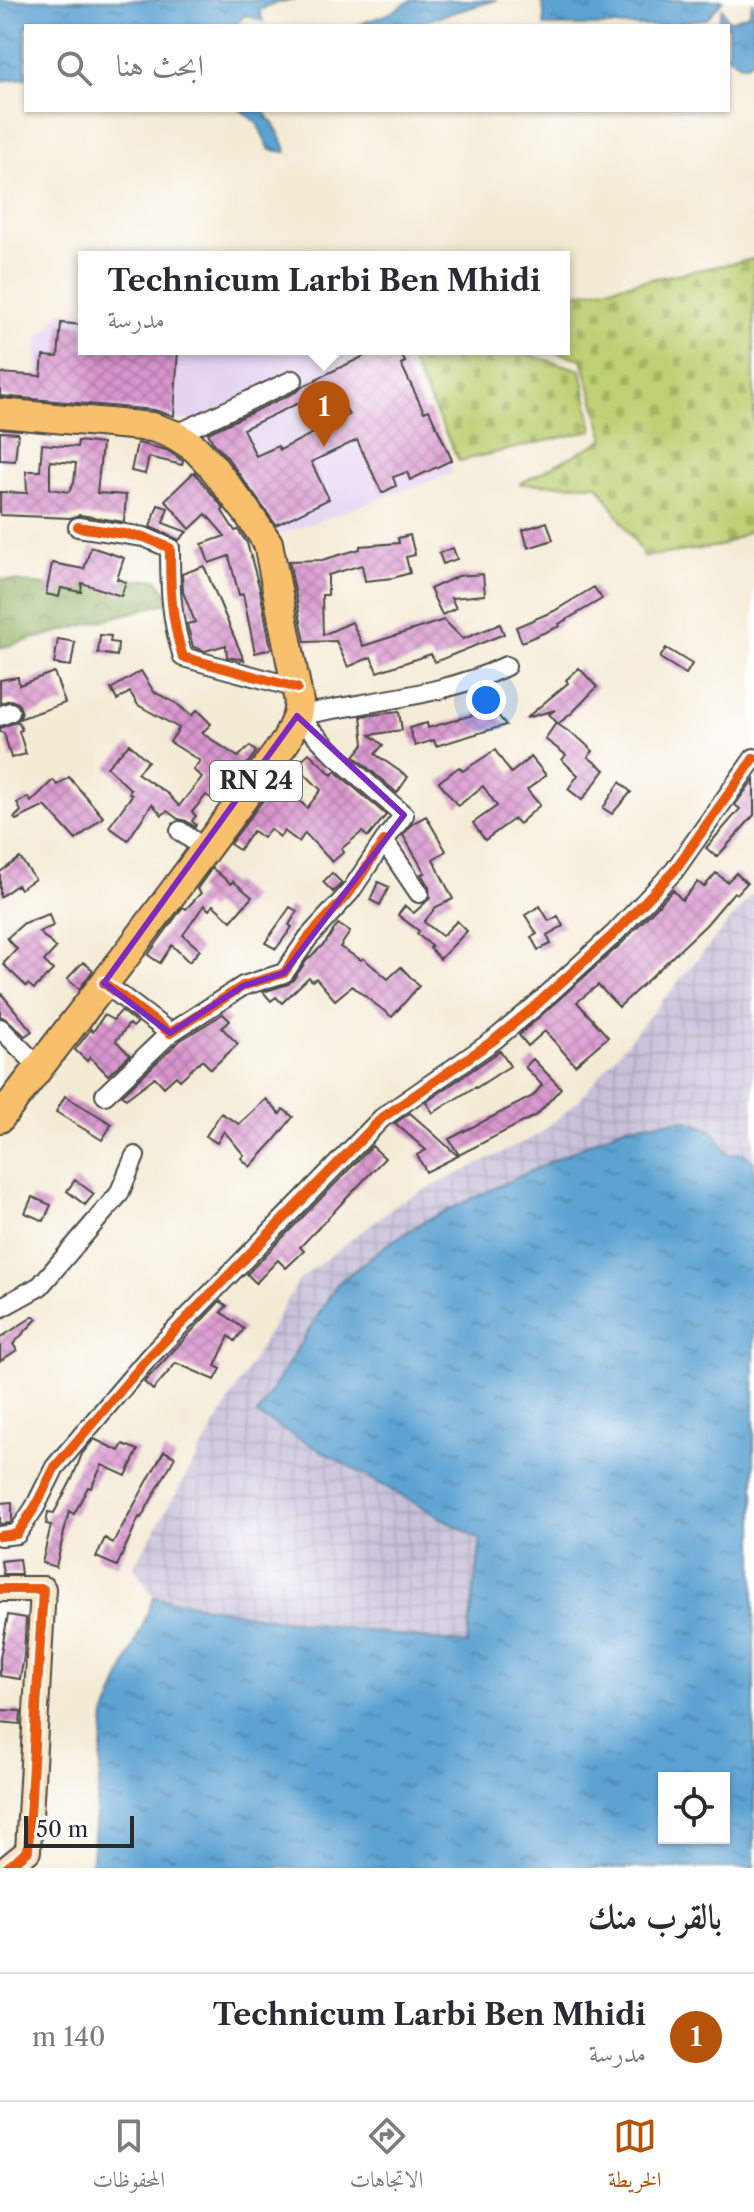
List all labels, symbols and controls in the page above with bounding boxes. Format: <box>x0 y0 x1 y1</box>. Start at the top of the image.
search box <box>24 24 730 112</box>
icon: search <box>52 46 96 90</box>
text: ابحث هنا <box>116 47 204 84</box>
popup <box>78 251 570 355</box>
text: Technicum Larbi Ben Mhidi <box>107 262 541 299</box>
text: مدرسة <box>107 303 165 335</box>
pin: 1 <box>298 381 350 447</box>
your location <box>466 680 506 720</box>
road number: RN 24 <box>210 761 302 801</box>
map controls <box>658 1772 730 1844</box>
button: locate <box>658 1772 730 1844</box>
scale bar <box>24 1812 134 1848</box>
text: 50 m <box>36 1816 88 1843</box>
text: بالقرب منك <box>588 1895 722 1937</box>
text: Technicum Larbi Ben Mhidi <box>213 1996 646 2033</box>
text: 140 m <box>32 2021 106 2053</box>
text: 1 <box>690 2021 702 2053</box>
text: مدرسة <box>589 2037 646 2069</box>
tab: المحفوظات <box>92 2114 165 2201</box>
tab: الاتجاهات <box>350 2114 423 2201</box>
tab: الخريطة <box>608 2114 662 2201</box>

